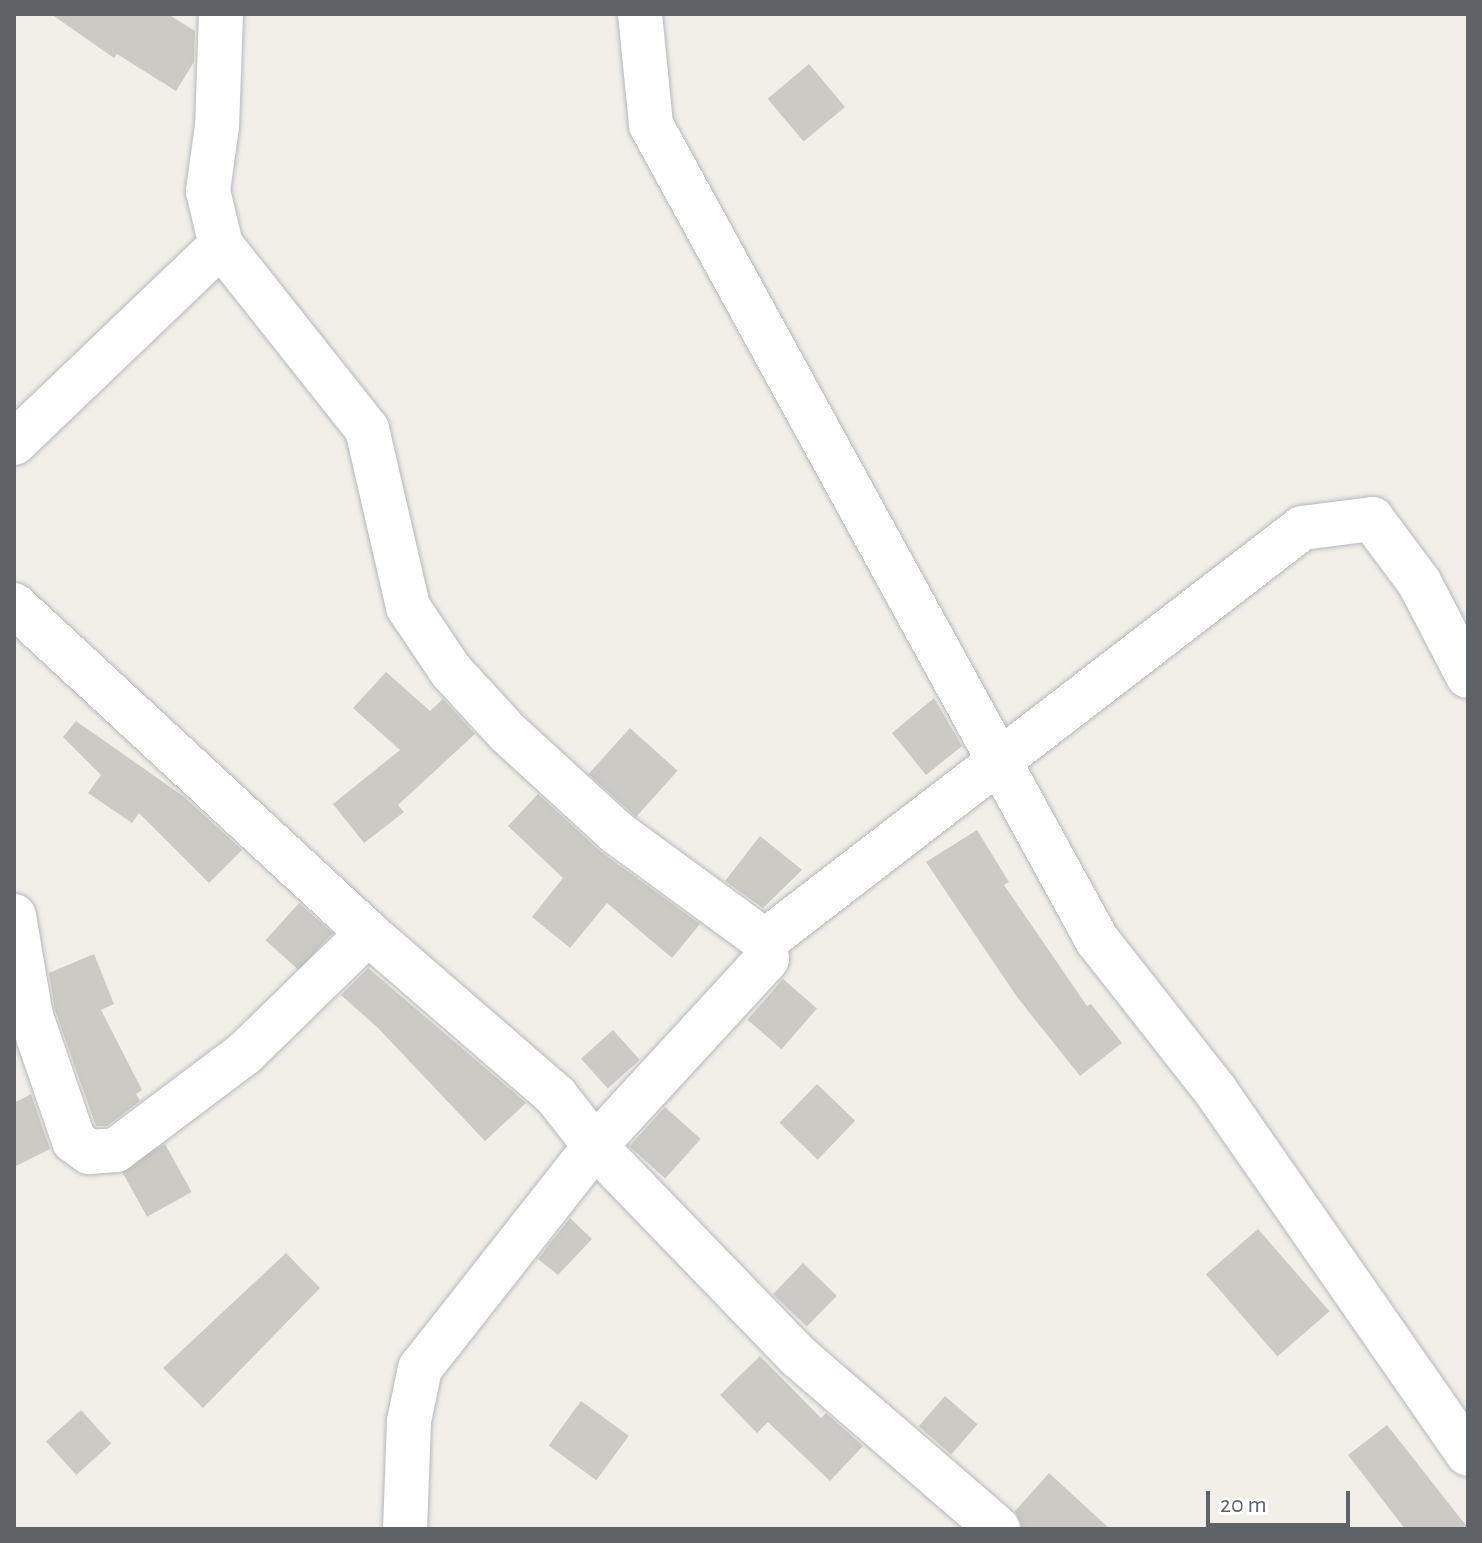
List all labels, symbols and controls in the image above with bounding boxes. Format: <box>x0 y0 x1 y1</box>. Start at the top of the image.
scale bar <box>1210 1475 1354 1525</box>
text: 20 m <box>1220 1493 1267 1517</box>

